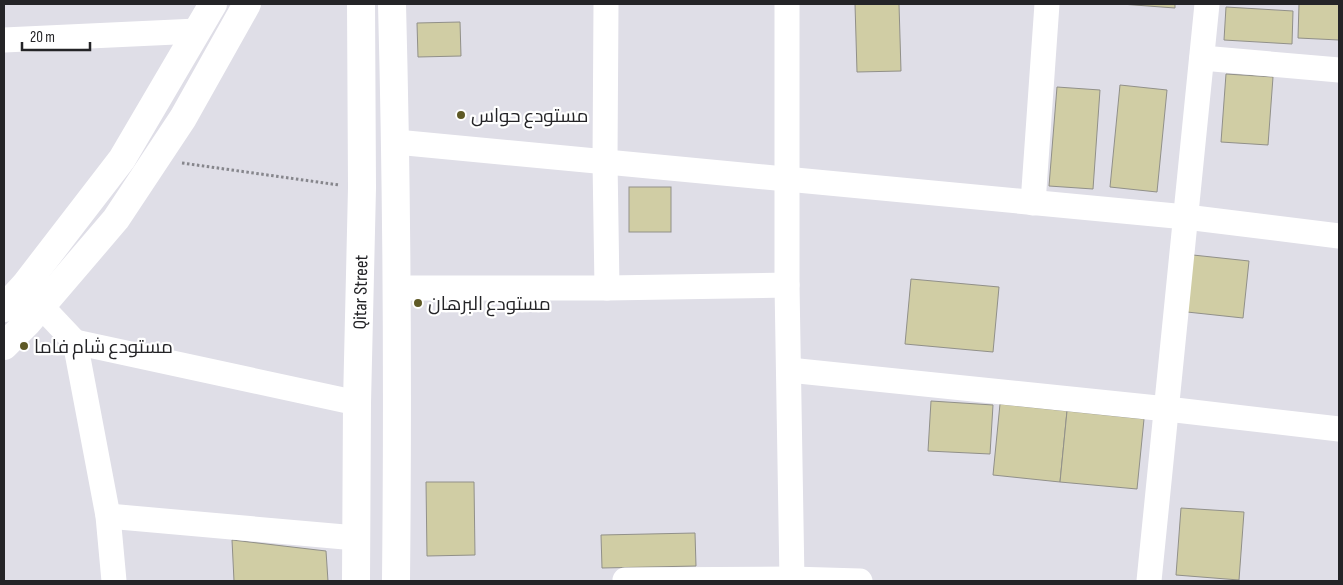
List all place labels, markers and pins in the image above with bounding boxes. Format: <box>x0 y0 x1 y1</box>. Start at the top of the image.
place label: مستودع حواس <box>471 105 588 129</box>
marker: مستودع حواس <box>455 109 467 121</box>
place label: مستودع البرهان <box>428 293 551 317</box>
marker: مستودع البرهان <box>412 297 424 309</box>
place label: مستودع شام فاما <box>34 336 173 360</box>
marker: مستودع شام فاما <box>18 340 30 352</box>

